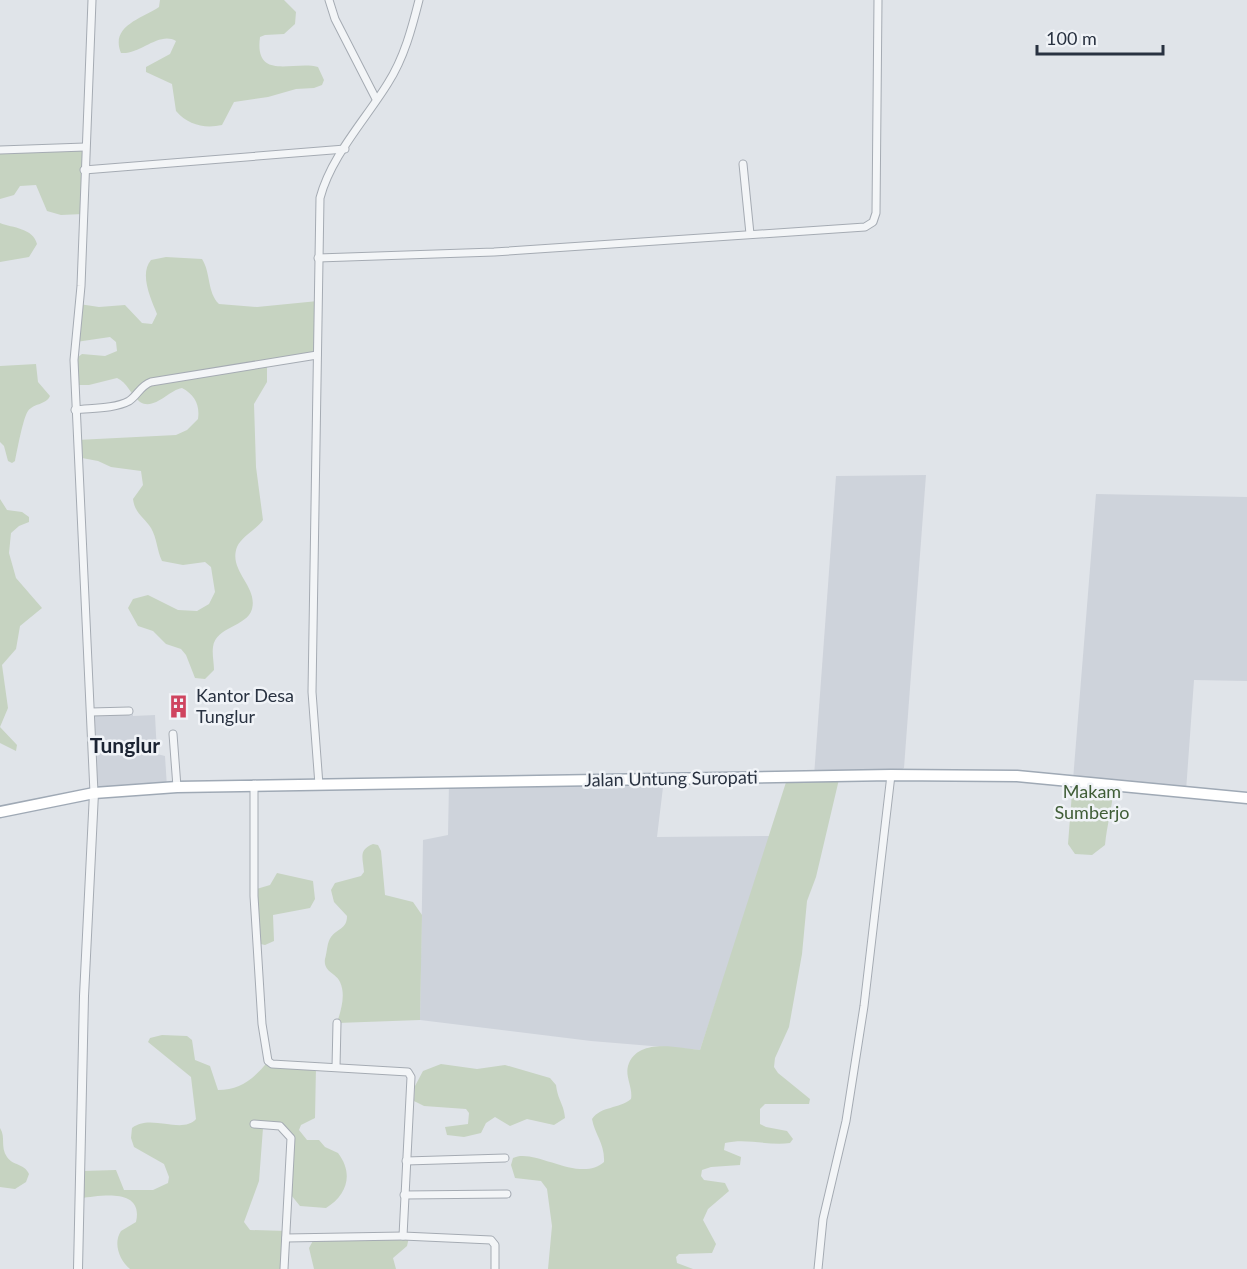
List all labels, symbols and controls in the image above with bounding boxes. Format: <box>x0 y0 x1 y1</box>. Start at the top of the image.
scale bar <box>1037 18 1163 56</box>
text: 100 m <box>1046 27 1097 49</box>
place label: Kantor Desa Tunglur <box>196 684 294 727</box>
building icon: Kantor Desa Tunglur <box>165 693 191 719</box>
district label: Tunglur <box>90 732 160 757</box>
street label: Jalan Untung Suropati <box>584 765 758 791</box>
park label: Makam Sumberjo <box>1054 780 1130 823</box>

